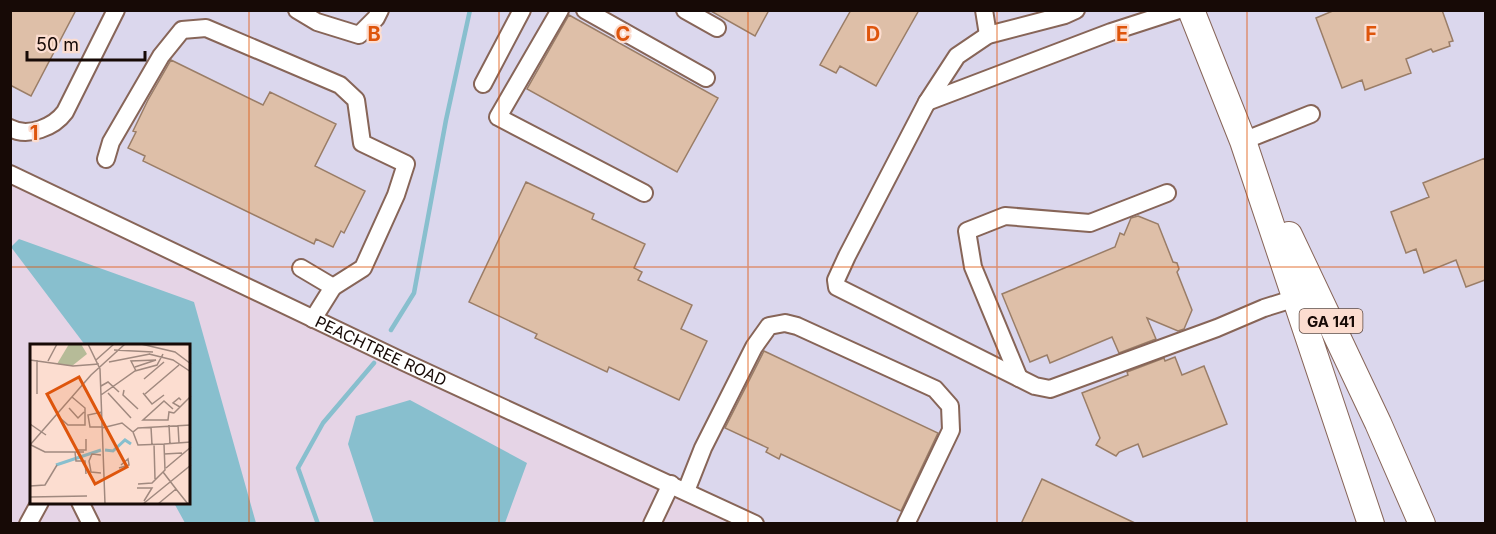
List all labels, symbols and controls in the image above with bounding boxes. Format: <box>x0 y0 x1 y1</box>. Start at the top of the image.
text: B <box>367 22 381 46</box>
text: C <box>616 22 630 46</box>
text: D <box>866 22 880 46</box>
text: E <box>1116 22 1128 46</box>
text: F <box>1365 22 1377 46</box>
scale bar <box>27 24 146 62</box>
text: 50 m <box>36 34 79 55</box>
text: 1 <box>30 121 38 145</box>
road number: GA 141 <box>1300 309 1362 333</box>
street label: PEACHTREE ROAD <box>312 311 450 390</box>
inset map <box>30 344 190 504</box>

